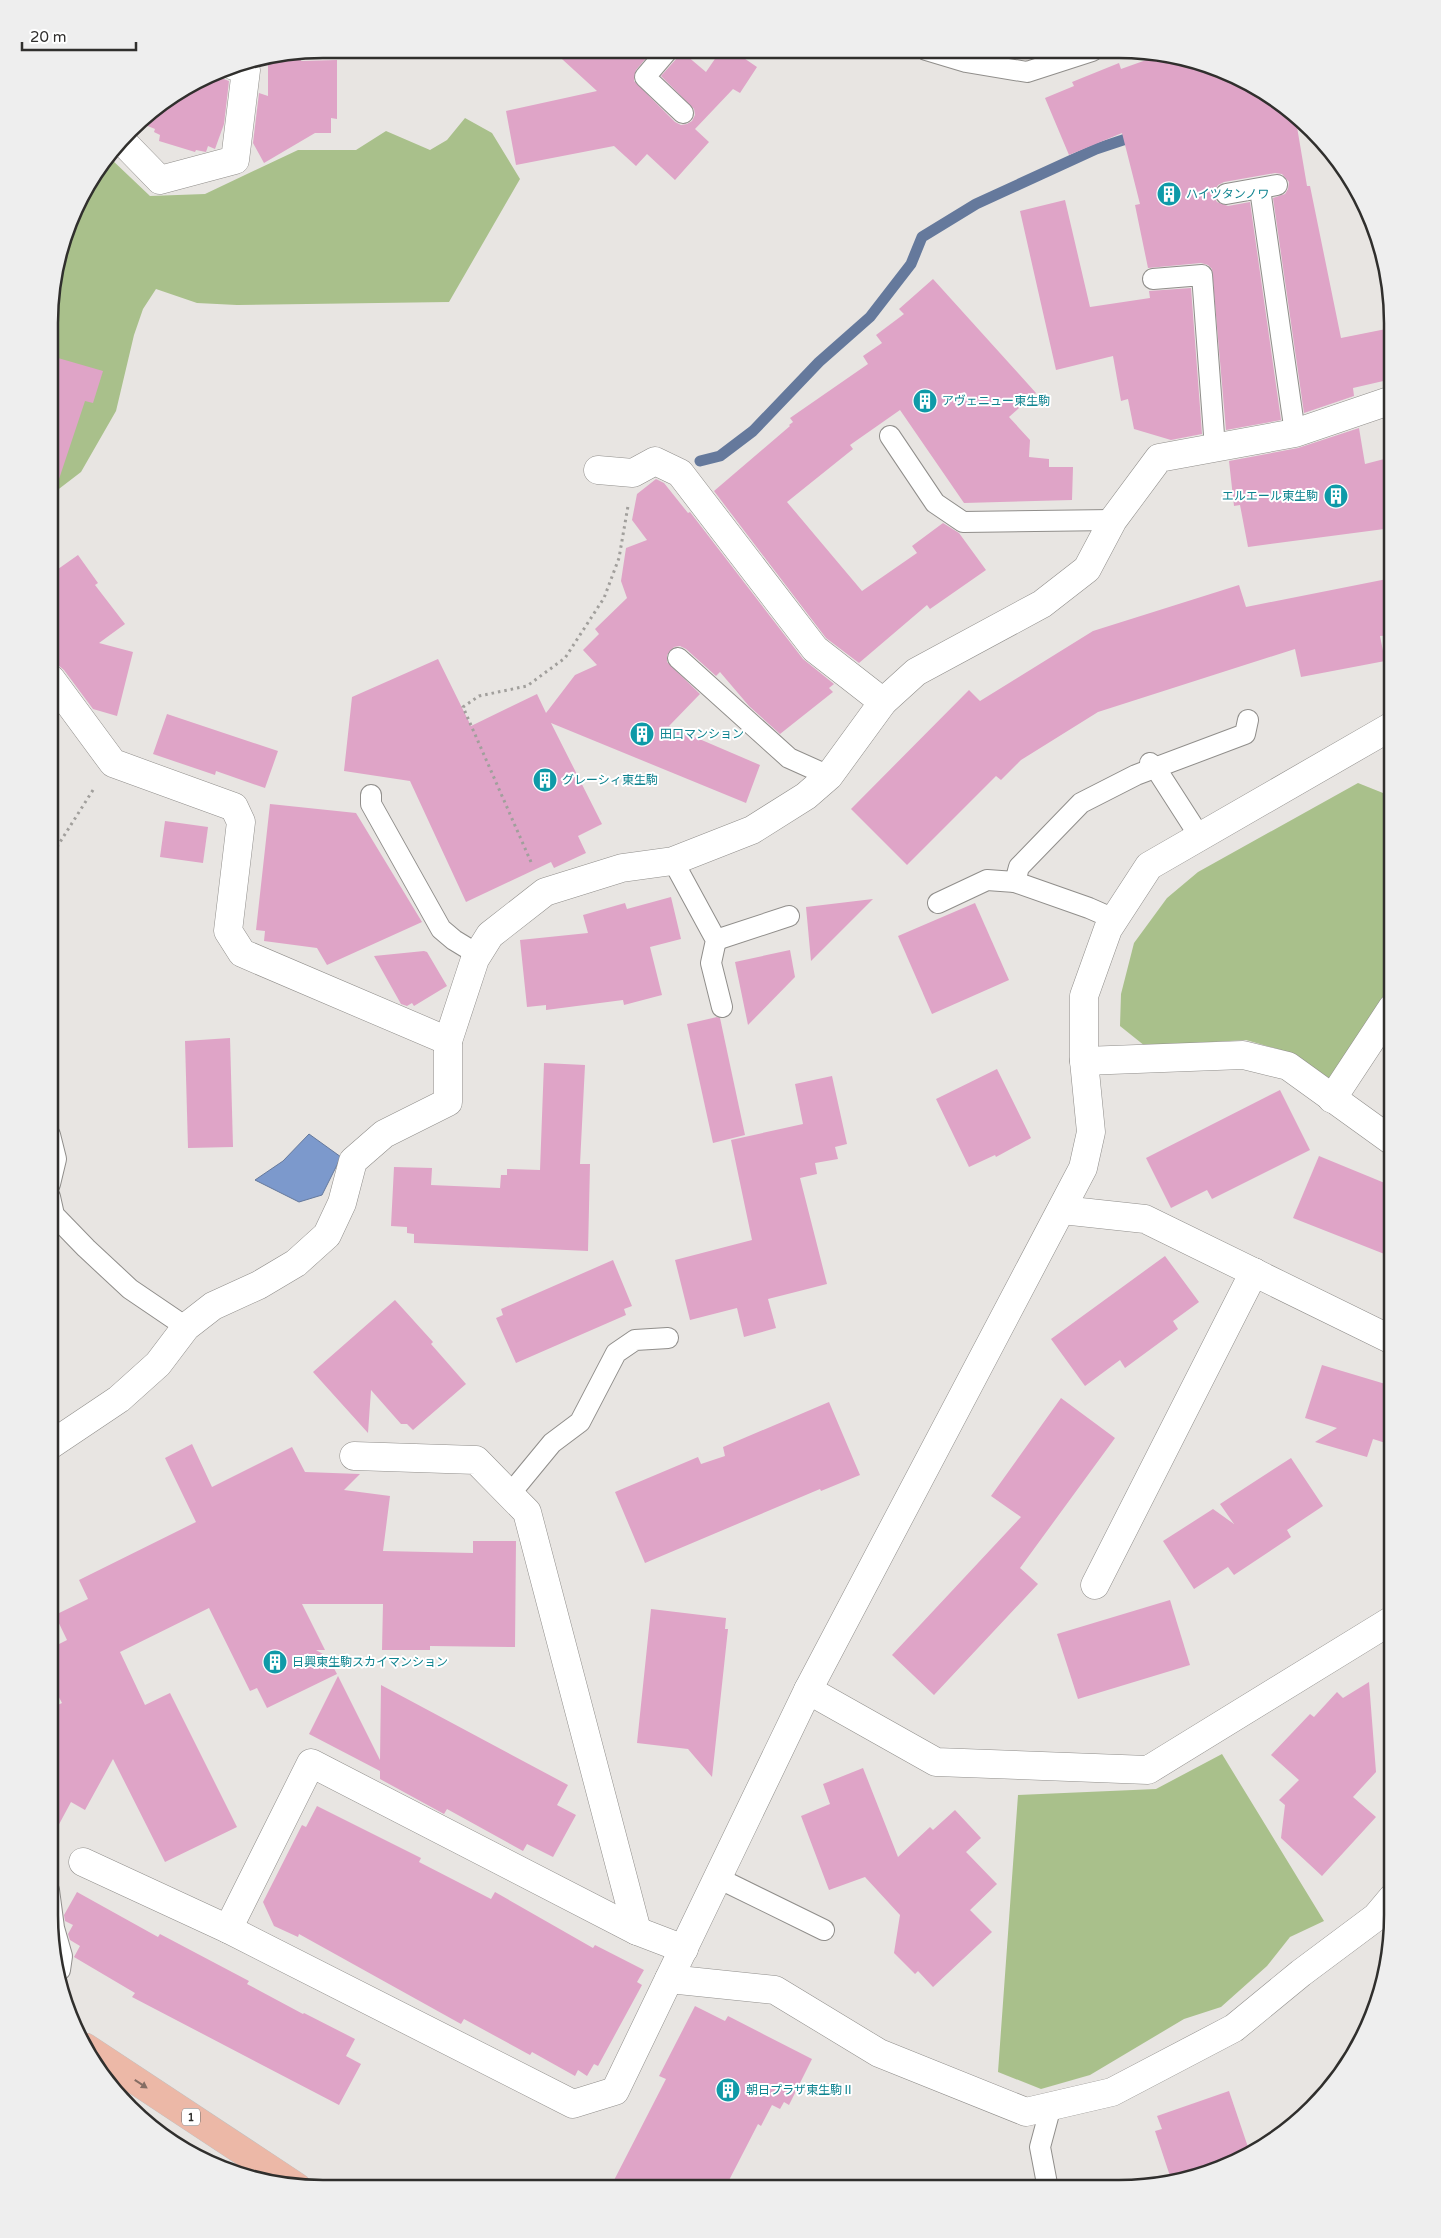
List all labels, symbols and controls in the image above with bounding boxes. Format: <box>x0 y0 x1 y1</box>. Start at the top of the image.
scale bar <box>22 20 136 52</box>
text: 20 m <box>30 28 67 46</box>
building icon: ハイツタンノワ <box>1156 181 1182 207</box>
place label: ハイツタンノワ <box>1186 187 1269 201</box>
building icon: アヴェニュー東生駒 <box>912 388 938 414</box>
place label: アヴェニュー東生駒 <box>942 394 1050 408</box>
building icon: エルエール東生駒 <box>1323 483 1349 509</box>
place label: エルエール東生駒 <box>1222 489 1318 503</box>
building icon: 田口マンション <box>629 721 655 747</box>
place label: 田口マンション <box>660 727 744 741</box>
building icon: グレーシィ東生駒 <box>532 767 558 793</box>
place label: グレーシィ東生駒 <box>562 773 658 787</box>
building icon: 日興東生駒スカイマンション <box>262 1649 288 1675</box>
place label: 日興東生駒スカイマンション <box>292 1655 448 1669</box>
building icon: 朝日プラザ東生駒Ⅱ <box>715 2077 741 2103</box>
one-way arrow <box>134 2079 147 2089</box>
place label: 朝日プラザ東生駒Ⅱ <box>746 2083 854 2097</box>
road number: 1 <box>182 2108 200 2126</box>

